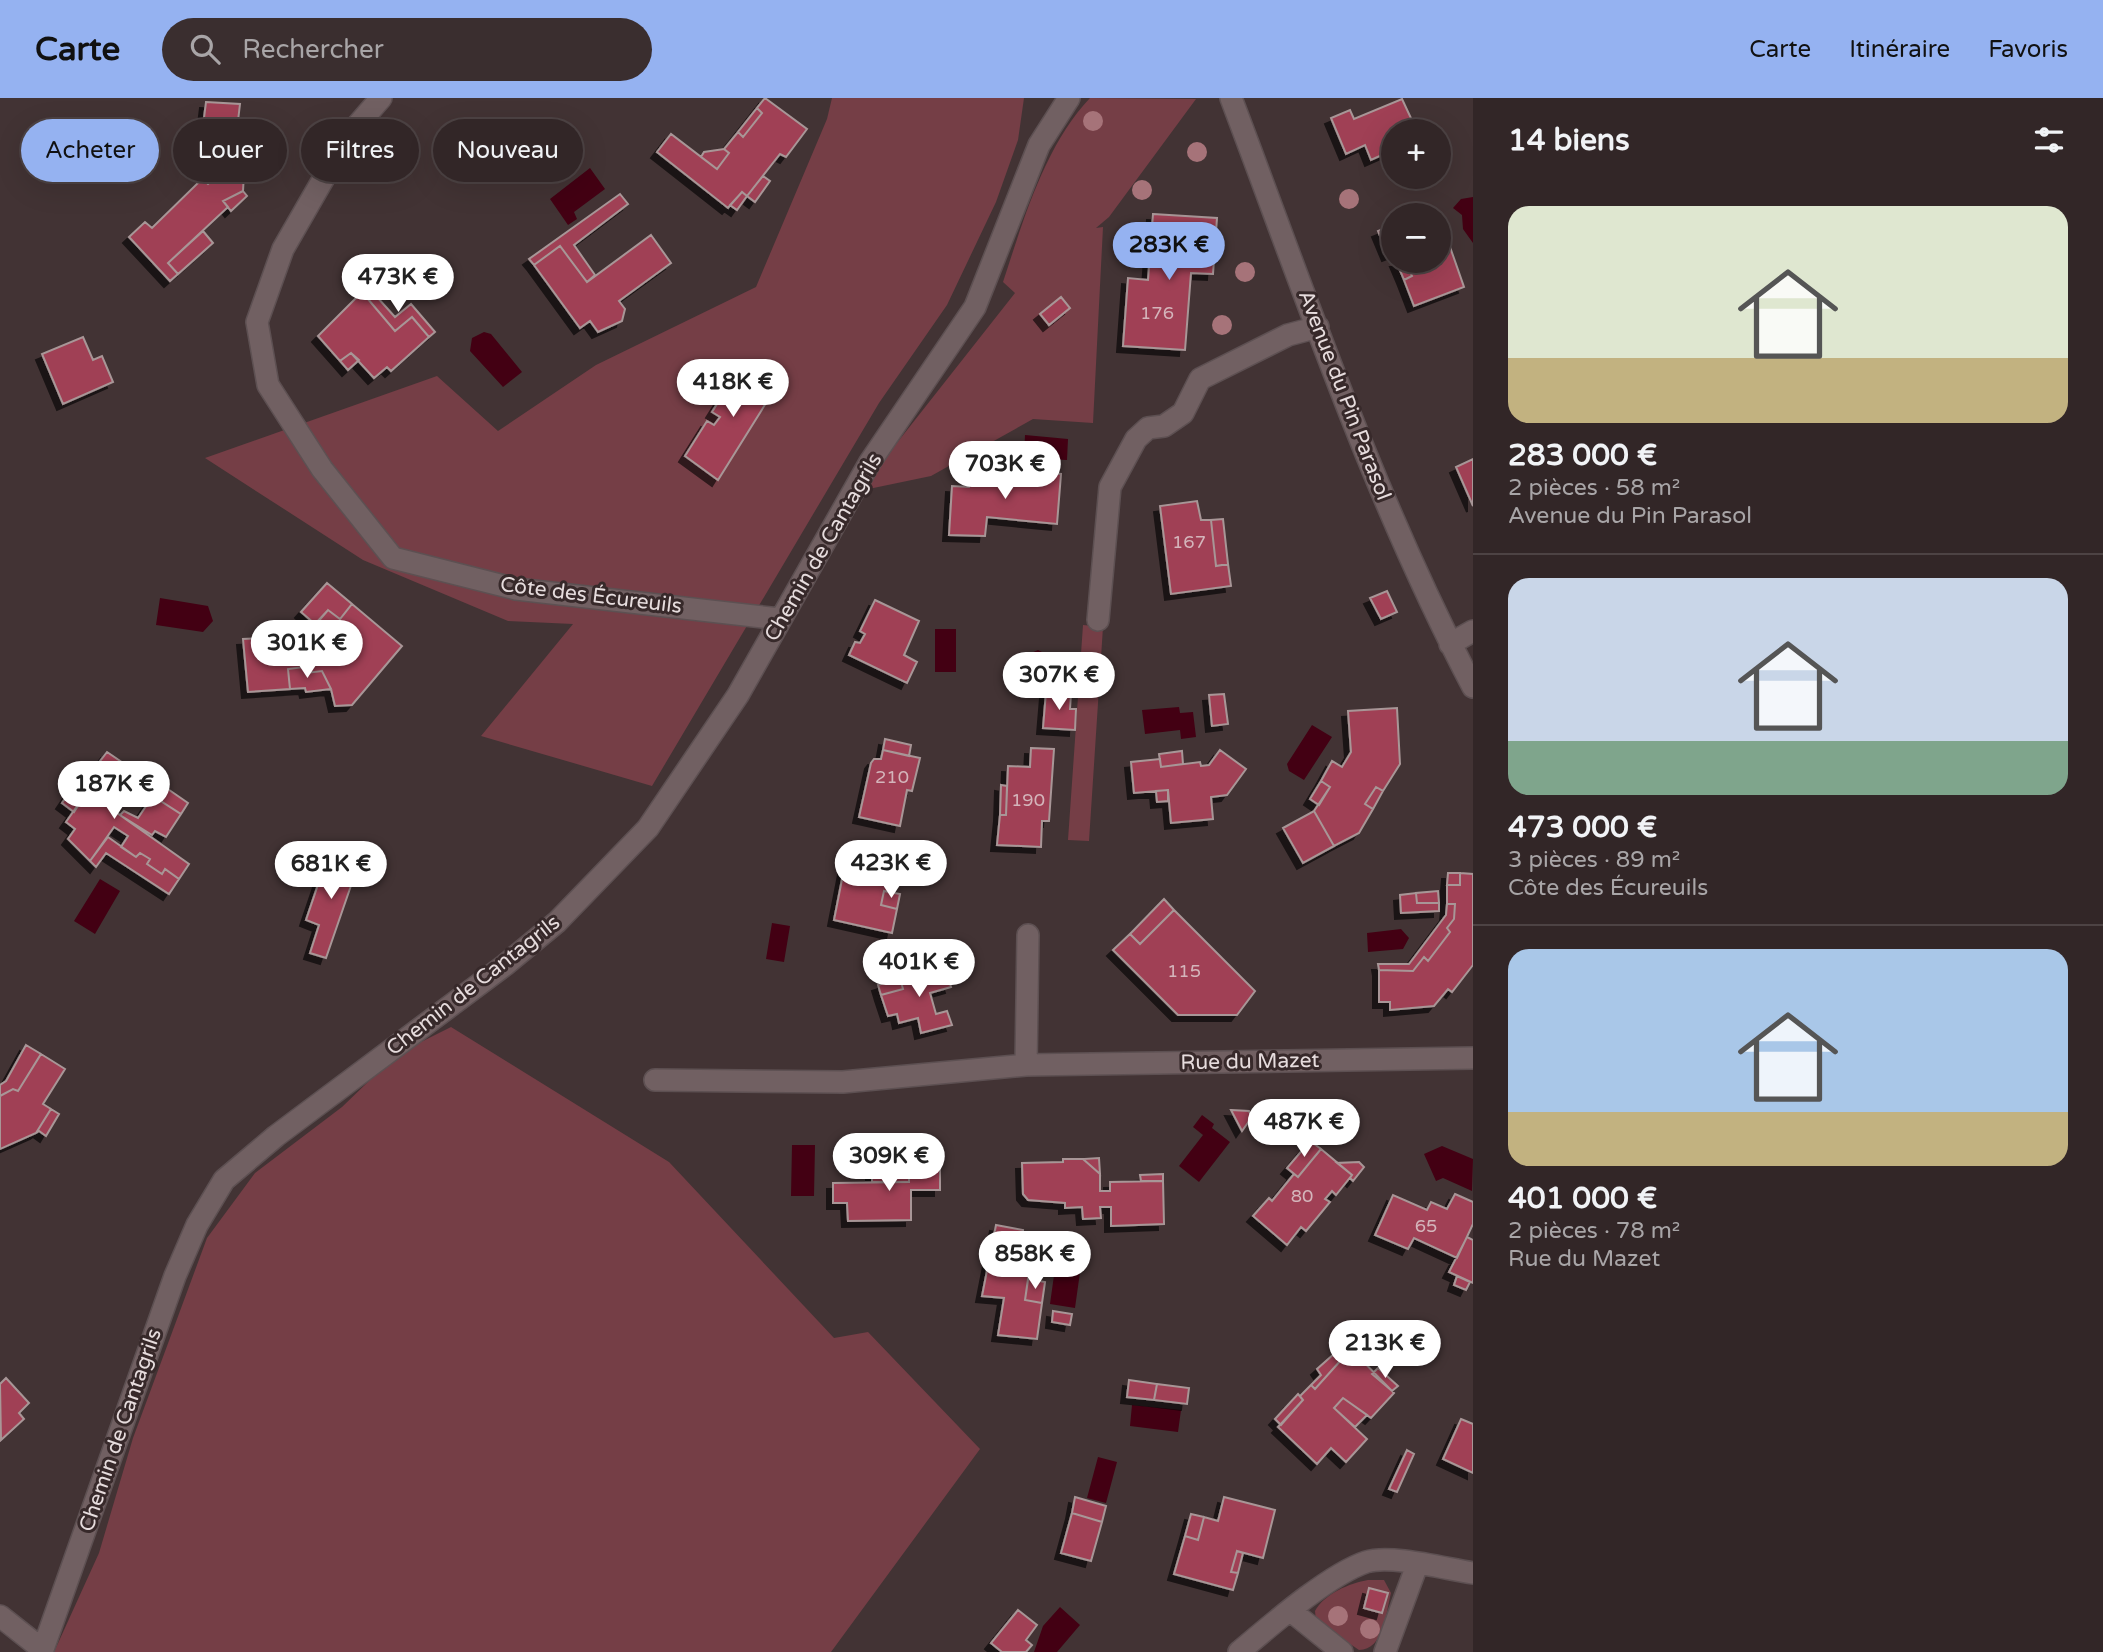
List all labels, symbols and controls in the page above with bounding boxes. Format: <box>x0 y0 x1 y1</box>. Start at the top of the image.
search box <box>162 18 652 81</box>
text: Carte <box>35 30 120 69</box>
icon: search <box>186 30 224 68</box>
text: Rechercher <box>242 34 384 65</box>
text: Carte <box>1749 35 1811 64</box>
text: Itinéraire <box>1849 35 1950 64</box>
text: Favoris <box>1988 35 2068 64</box>
chip: Acheter <box>21 119 159 182</box>
chip: Louer <box>173 119 287 182</box>
chip: Filtres <box>301 119 419 182</box>
chip: Nouveau <box>433 119 583 182</box>
map controls <box>1381 119 1451 273</box>
button: + <box>1381 119 1451 189</box>
icon: filters <box>2030 121 2068 159</box>
text: 14 biens <box>1508 122 1630 159</box>
button: − <box>1381 203 1451 273</box>
pin: 283K € <box>1112 222 1226 282</box>
text: 283K € <box>1129 231 1209 259</box>
icon: home <box>1725 251 1851 377</box>
pin: 473K € <box>341 254 455 314</box>
text: 473K € <box>358 263 438 291</box>
street label: Avenue du Pin Parasol <box>1293 287 1396 504</box>
house number: 176 <box>1140 302 1174 324</box>
pin: 418K € <box>676 360 790 419</box>
text: 418K € <box>693 368 773 396</box>
text: 283 000 € <box>1508 437 1657 474</box>
pin: 703K € <box>948 442 1062 501</box>
street label: Chemin de Cantagrils <box>759 449 888 646</box>
text: 703K € <box>965 450 1045 478</box>
text: 2 pièces · 58 m² <box>1508 474 1680 502</box>
text: Avenue du Pin Parasol <box>1508 502 1752 530</box>
house number: 167 <box>1172 531 1206 553</box>
street label: Côte des Écureuils <box>499 572 683 619</box>
pin: 301K € <box>250 620 364 680</box>
icon: home <box>1725 623 1851 749</box>
text: 301K € <box>267 629 347 657</box>
pin: 307K € <box>1002 652 1116 712</box>
text: 307K € <box>1019 661 1099 689</box>
pin: 187K € <box>57 762 171 821</box>
house number: 210 <box>875 766 909 788</box>
text: 187K € <box>74 770 154 798</box>
house number: 190 <box>1011 789 1045 811</box>
text: 473 000 € <box>1508 809 1657 846</box>
pin: 423K € <box>834 840 948 900</box>
pin: 681K € <box>274 842 388 901</box>
text: 3 pièces · 89 m² <box>1508 846 1680 874</box>
text: 423K € <box>851 849 931 877</box>
text: 681K € <box>291 850 371 878</box>
text: Côte des Écureuils <box>1508 874 1708 902</box>
street label: Chemin de Cantagrils <box>382 910 565 1061</box>
pin: 401K € <box>862 940 976 999</box>
text: 401K € <box>879 948 959 976</box>
house number: 115 <box>1167 960 1201 982</box>
icon: home <box>1725 994 1851 1120</box>
street label: Rue du Mazet <box>1180 1048 1320 1075</box>
pin: 487K € <box>1247 1100 1361 1159</box>
text: 487K € <box>1264 1108 1344 1136</box>
pin: 309K € <box>832 1134 946 1193</box>
text: 309K € <box>849 1142 929 1170</box>
text: 401 000 € <box>1508 1180 1657 1217</box>
house number: 80 <box>1291 1185 1313 1207</box>
house number: 65 <box>1415 1215 1437 1237</box>
text: 2 pièces · 78 m² <box>1508 1217 1680 1245</box>
pin: 858K € <box>978 1232 1092 1291</box>
text: 858K € <box>995 1240 1075 1268</box>
text: Rue du Mazet <box>1508 1245 1660 1273</box>
pin: 213K € <box>1328 1320 1442 1380</box>
street label: Chemin de Cantagrils <box>74 1325 167 1535</box>
text: 213K € <box>1345 1329 1425 1357</box>

